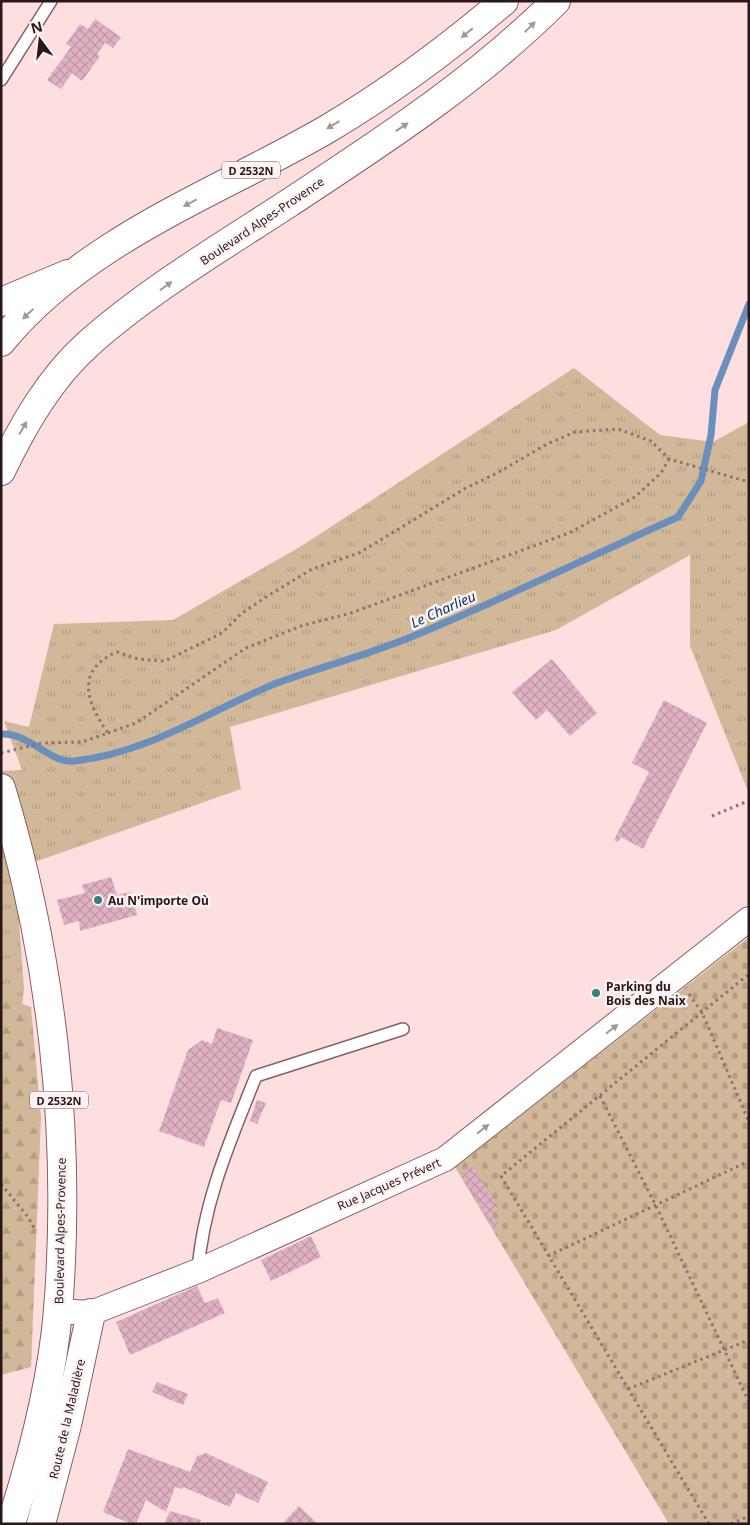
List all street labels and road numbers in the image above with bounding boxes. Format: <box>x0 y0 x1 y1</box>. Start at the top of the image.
road number: D 2532N <box>222 162 280 178</box>
street label: Boulevard Alpes-Provence <box>197 173 328 269</box>
road number: D 2532N <box>30 1092 88 1108</box>
street label: Rue Jacques Prévert <box>335 1153 444 1214</box>
street label: Boulevard Alpes-Provence <box>50 1157 70 1304</box>
street label: Route de la Maladière <box>45 1357 89 1481</box>

